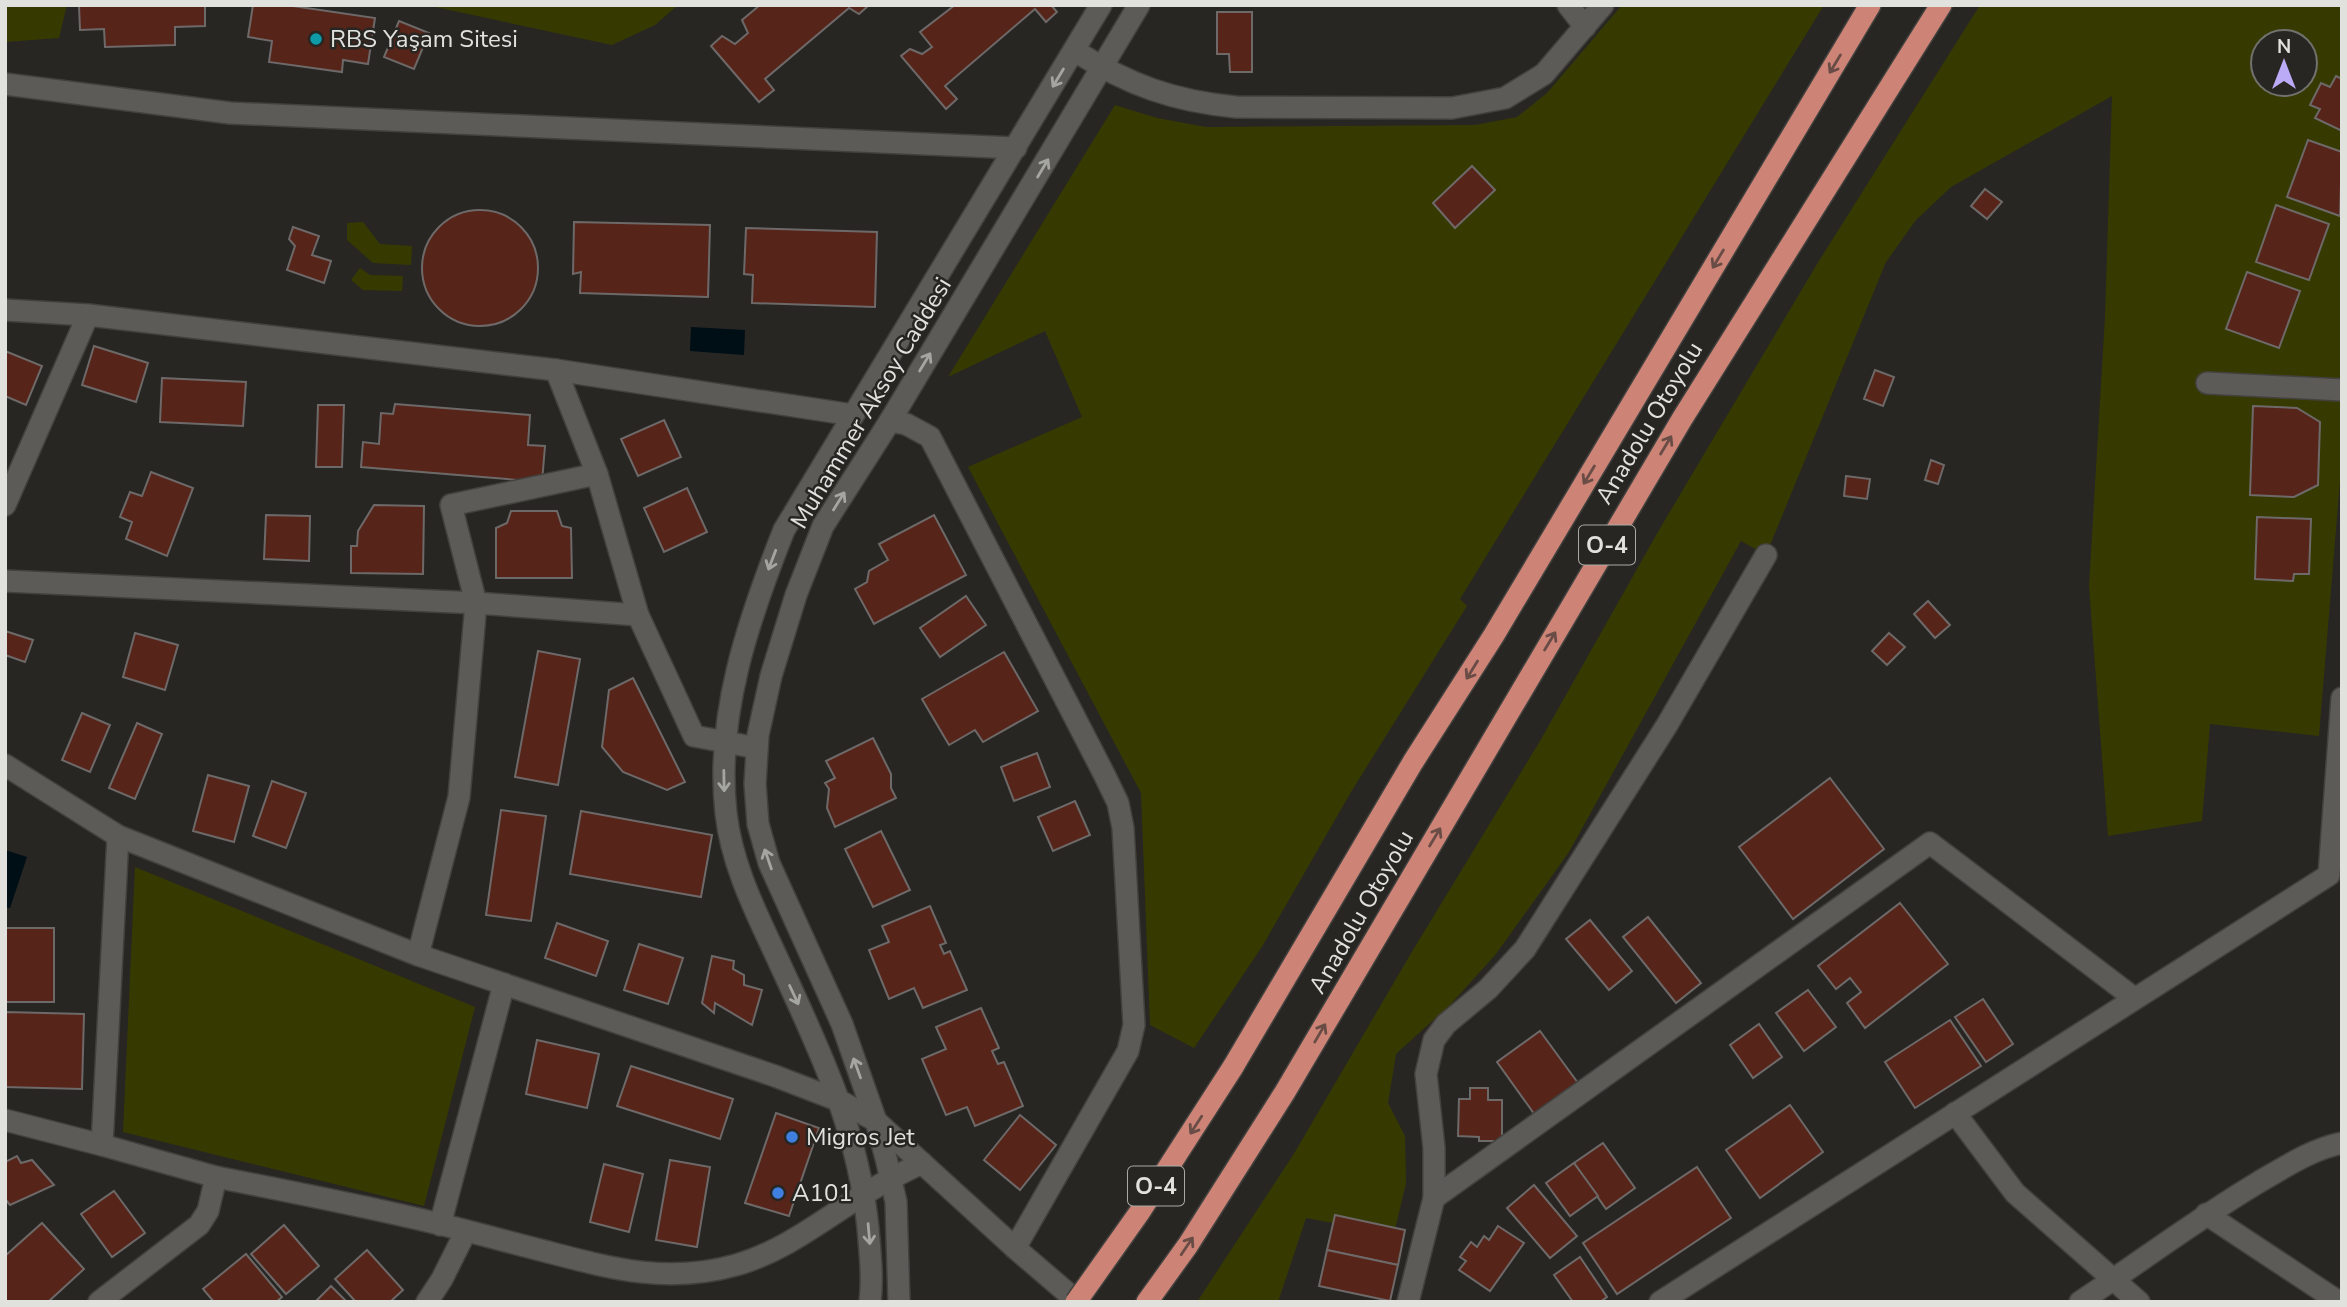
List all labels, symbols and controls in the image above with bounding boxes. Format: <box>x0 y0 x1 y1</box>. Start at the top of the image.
place label: RBS Yaşam Sitesi <box>330 23 518 55</box>
north arrow <box>2249 28 2319 98</box>
marker: RBS Yaşam Sitesi <box>308 31 324 47</box>
text: N <box>2277 34 2291 60</box>
one-way arrow <box>1828 53 1842 73</box>
one-way arrow <box>1051 68 1065 88</box>
one-way arrow <box>1036 158 1050 178</box>
one-way arrow <box>1711 248 1725 268</box>
street label: Muhammer Aksoy Caddesi <box>783 271 959 535</box>
street label: Anadolu Otoyolu <box>1588 336 1710 510</box>
one-way arrow <box>919 353 933 373</box>
one-way arrow <box>1659 436 1673 456</box>
one-way arrow <box>1581 465 1595 485</box>
one-way arrow <box>833 491 847 511</box>
road number: O-4 <box>1579 526 1635 565</box>
one-way arrow <box>765 548 778 570</box>
one-way arrow <box>1543 631 1557 651</box>
one-way arrow <box>1464 660 1479 679</box>
one-way arrow <box>718 769 731 792</box>
street label: Anadolu Otoyolu <box>1301 824 1421 1000</box>
one-way arrow <box>1428 827 1442 847</box>
one-way arrow <box>761 848 773 870</box>
one-way arrow <box>788 984 801 1005</box>
one-way arrow <box>1313 1024 1327 1044</box>
one-way arrow <box>850 1057 862 1079</box>
one-way arrow <box>1188 1114 1202 1134</box>
place label: Migros Jet <box>806 1121 915 1153</box>
marker: Migros Jet <box>784 1129 800 1145</box>
road number: O-4 <box>1128 1166 1184 1205</box>
place label: A101 <box>792 1177 853 1209</box>
marker: A101 <box>770 1185 786 1201</box>
one-way arrow <box>862 1222 875 1244</box>
one-way arrow <box>1180 1237 1194 1256</box>

